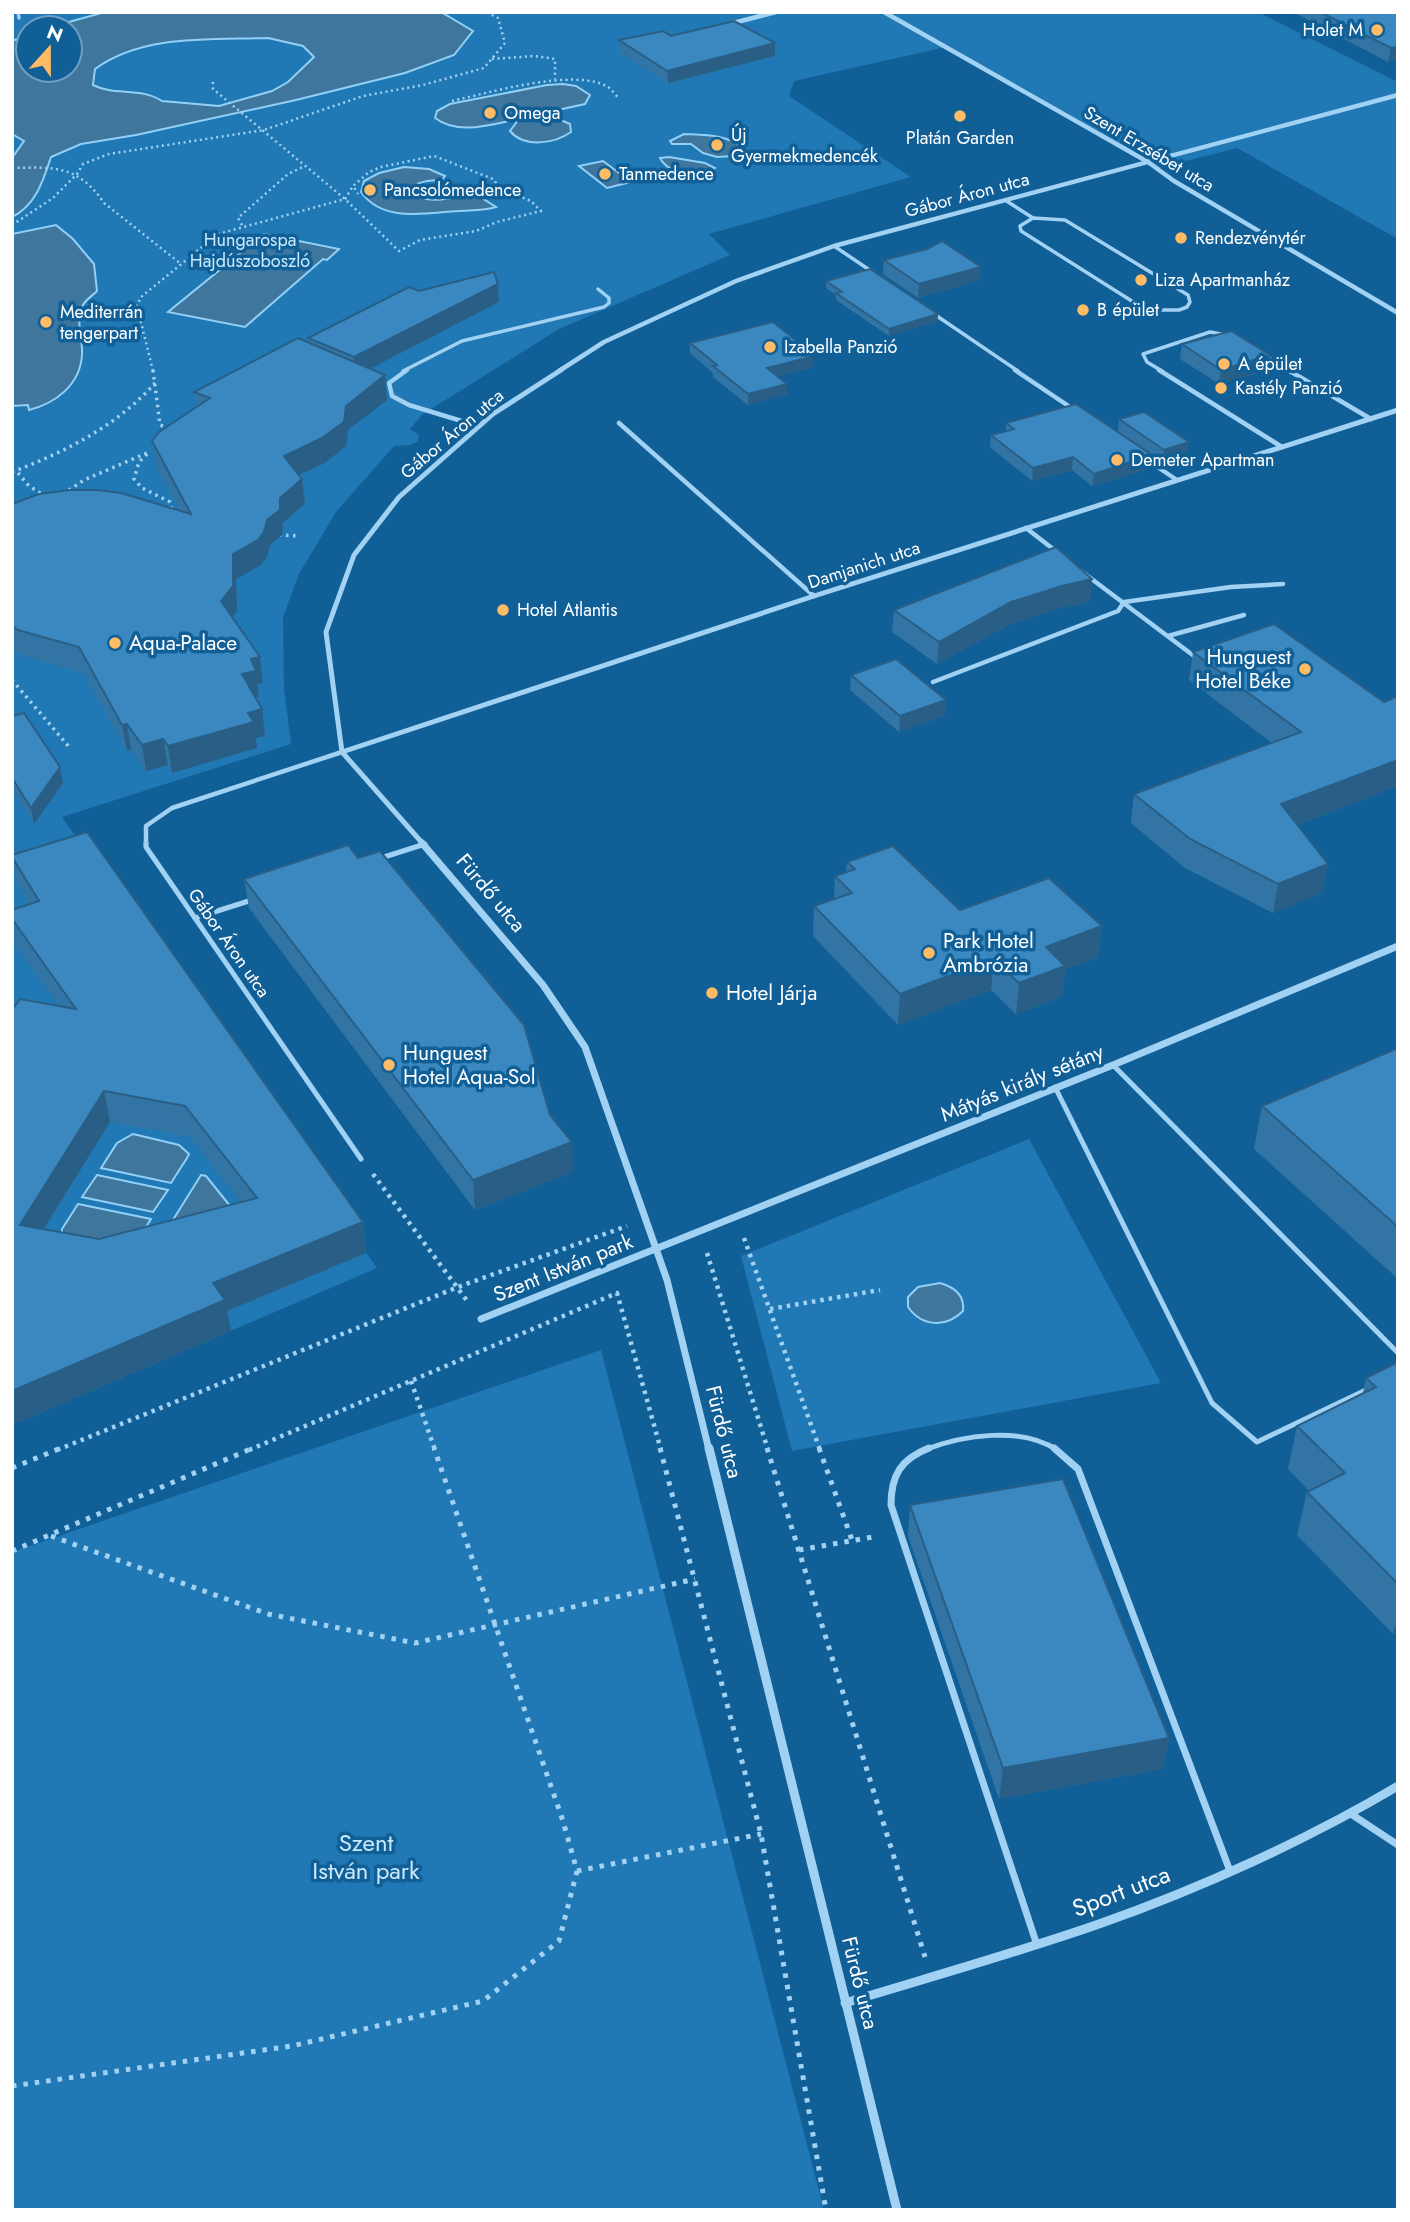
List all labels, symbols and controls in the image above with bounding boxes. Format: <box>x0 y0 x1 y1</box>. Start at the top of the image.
north arrow <box>14 14 84 84</box>
place label: Holet M <box>1303 17 1363 43</box>
text: N <box>43 18 67 49</box>
marker: Holet M <box>1369 22 1385 38</box>
place label: Omega <box>504 100 560 126</box>
street label: Szent Erzsébet utca <box>1079 100 1219 198</box>
marker: Omega <box>482 105 498 121</box>
marker: Platán Garden <box>952 108 968 124</box>
place label: Új Gyermekmedencék <box>731 122 878 169</box>
place label: Platán Garden <box>906 125 1014 151</box>
marker: Új Gyermekmedencék <box>709 137 725 153</box>
place label: Tanmedence <box>619 161 714 187</box>
marker: Tanmedence <box>597 166 613 182</box>
street label: Gábor Áron utca <box>902 166 1032 224</box>
place label: Pancsolómedence <box>384 177 521 203</box>
marker: Pancsolómedence <box>362 182 378 198</box>
place label: Rendezvénytér <box>1195 225 1306 251</box>
park label: Hungarospa Hajdúszoboszló <box>190 227 310 274</box>
marker: Rendezvénytér <box>1173 230 1189 246</box>
place label: Liza Apartmanház <box>1155 267 1291 293</box>
marker: Liza Apartmanház <box>1133 272 1149 288</box>
place label: B épület <box>1097 297 1160 323</box>
place label: Mediterrán tengerpart <box>60 299 143 346</box>
marker: B épület <box>1075 302 1091 318</box>
marker: Mediterrán tengerpart <box>38 314 54 330</box>
place label: Izabella Panzió <box>784 334 898 360</box>
marker: Izabella Panzió <box>762 339 778 355</box>
place label: A épület <box>1238 351 1303 377</box>
marker: A épület <box>1216 356 1232 372</box>
place label: Kastély Panzió <box>1235 375 1343 401</box>
marker: Kastély Panzió <box>1213 380 1229 396</box>
street label: Gábor Áron utca <box>395 383 509 485</box>
place label: Demeter Apartman <box>1131 447 1274 473</box>
marker: Demeter Apartman <box>1109 452 1125 468</box>
street label: Damjanich utca <box>804 535 924 595</box>
place label: Hotel Atlantis <box>517 597 618 623</box>
marker: Hotel Atlantis <box>495 602 511 618</box>
place label: Aqua-Palace <box>129 628 237 658</box>
marker: Aqua-Palace <box>107 635 123 651</box>
place label: Hunguest Hotel Béke <box>1195 642 1291 696</box>
marker: Hunguest Hotel Béke <box>1297 661 1313 677</box>
street label: Fürdő utca <box>449 847 533 939</box>
street label: Gábor Áron utca <box>182 883 276 1003</box>
place label: Park Hotel Ambrózia <box>943 926 1034 980</box>
marker: Park Hotel Ambrózia <box>921 945 937 961</box>
place label: Hotel Járja <box>726 978 817 1008</box>
marker: Hotel Járja <box>704 985 720 1001</box>
street label: Mátyás király sétány <box>936 1036 1109 1129</box>
place label: Hunguest Hotel Aqua-Sol <box>403 1038 536 1092</box>
marker: Hunguest Hotel Aqua-Sol <box>381 1057 397 1073</box>
street label: Szent István park <box>489 1226 638 1310</box>
street label: Fürdő utca <box>698 1382 750 1482</box>
park label: Szent István park <box>312 1825 420 1888</box>
street label: Sport utca <box>1067 1856 1175 1926</box>
street label: Fürdő utca <box>834 1933 886 2033</box>

